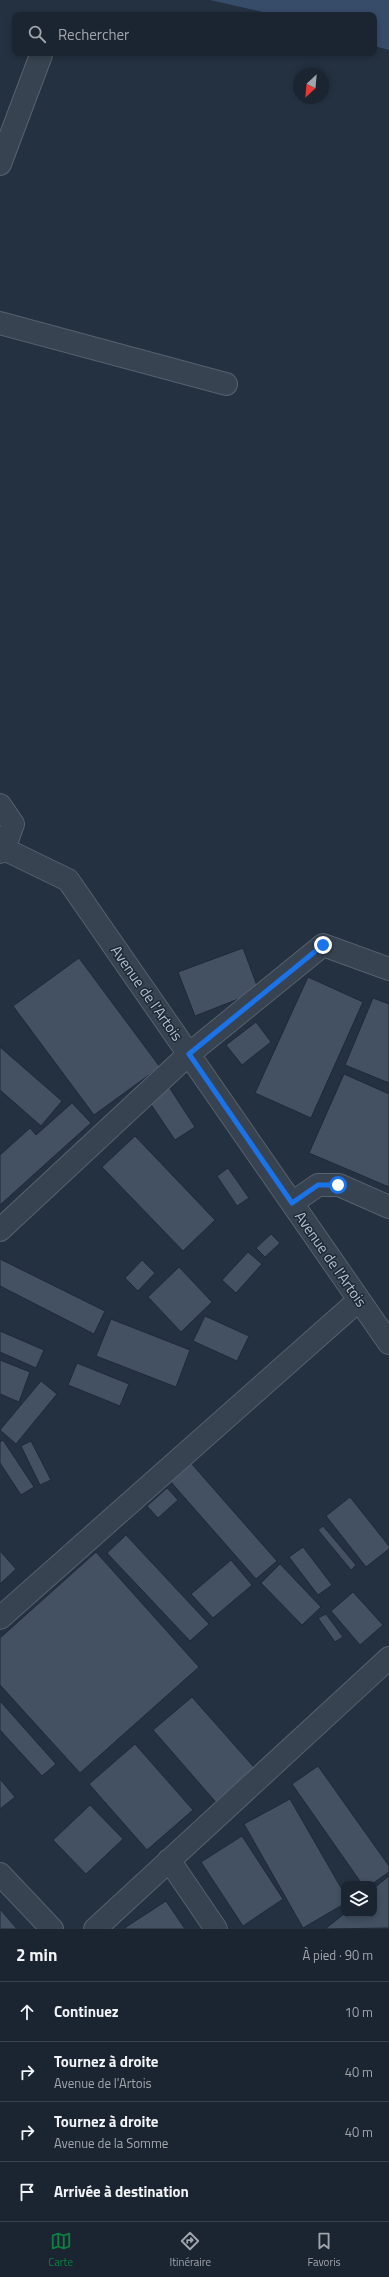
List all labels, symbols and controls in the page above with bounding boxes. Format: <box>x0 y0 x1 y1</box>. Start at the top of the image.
search box <box>12 12 377 56</box>
icon: search <box>26 23 48 45</box>
text: Rechercher <box>58 23 129 46</box>
north arrow <box>293 68 329 104</box>
route end <box>314 936 332 954</box>
street label: Avenue de l'Artois <box>105 940 189 1046</box>
route start <box>329 1176 347 1194</box>
street label: Avenue de l'Artois <box>289 1206 373 1312</box>
map controls <box>341 1881 377 1917</box>
button: layers <box>341 1881 377 1917</box>
text: 2 min <box>16 1942 57 1968</box>
text: À pied · 90 m <box>302 1945 373 1965</box>
text: Continuez <box>54 2000 119 2023</box>
icon: ahead <box>16 2001 38 2023</box>
text: 10 m <box>345 2002 373 2022</box>
text: Tournez à droite <box>54 2050 159 2073</box>
icon: right <box>16 2061 38 2083</box>
text: 40 m <box>345 2062 373 2082</box>
text: Avenue de l'Artois <box>54 2073 152 2093</box>
text: Tournez à droite <box>54 2110 159 2133</box>
icon: right <box>16 2121 38 2143</box>
text: 40 m <box>345 2122 373 2142</box>
text: Avenue de la Somme <box>54 2133 168 2153</box>
text: Arrivée à destination <box>54 2180 189 2203</box>
icon: arrive <box>16 2181 38 2203</box>
tab: Carte <box>48 2230 73 2270</box>
tab: Itinéraire <box>170 2230 211 2270</box>
tab: Favoris <box>308 2230 341 2270</box>

